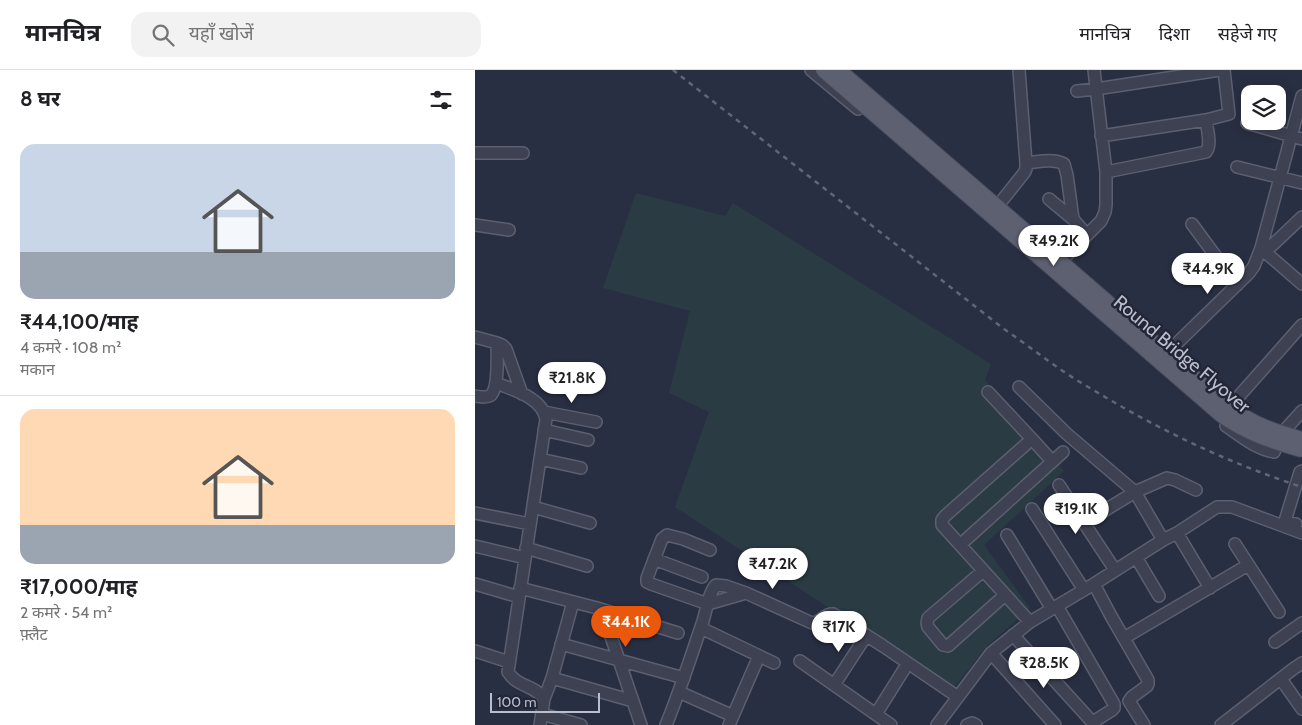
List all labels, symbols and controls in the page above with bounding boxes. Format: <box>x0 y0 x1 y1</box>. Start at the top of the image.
search box <box>131 12 481 57</box>
text: मानचित्र <box>25 18 101 47</box>
icon: search <box>149 21 177 49</box>
text: यहाँ खोजें <box>189 22 254 45</box>
text: मानचित्र <box>1079 23 1131 45</box>
text: दिशा <box>1159 23 1190 45</box>
text: सहेजे गए <box>1218 23 1277 45</box>
map controls <box>1241 85 1286 130</box>
button: layers <box>1241 85 1286 130</box>
text: 8 घर <box>20 86 60 111</box>
icon: filters <box>427 86 455 114</box>
icon: home <box>193 176 283 266</box>
pin: ₹49.2K <box>1013 224 1095 267</box>
text: ₹49.2K <box>1029 231 1079 250</box>
pin: ₹44.9K <box>1167 252 1249 295</box>
text: ₹44.9K <box>1183 259 1233 278</box>
street label: Round Bridge Flyover <box>1109 290 1255 418</box>
text: ₹44,100/माह <box>20 309 138 334</box>
text: 4 कमरे · 108 m² <box>20 338 121 357</box>
text: मकान <box>20 360 55 379</box>
pin: ₹21.8K <box>531 362 613 404</box>
text: ₹21.8K <box>549 368 595 387</box>
icon: home <box>193 442 283 532</box>
pin: ₹19.1K <box>1035 492 1117 535</box>
text: ₹19.1K <box>1055 499 1097 518</box>
pin: ₹47.2K <box>732 548 814 590</box>
text: ₹47.2K <box>749 554 797 573</box>
text: ₹17,000/माह <box>20 574 137 599</box>
text: 2 कमरे · 54 m² <box>20 603 112 622</box>
pin: ₹44.1K <box>585 606 667 648</box>
pin: ₹17K <box>809 610 869 653</box>
text: ₹44.1K <box>602 612 650 631</box>
text: ₹17K <box>823 617 855 636</box>
text: फ़्लैट <box>20 625 48 644</box>
pin: ₹28.5K <box>1003 646 1085 689</box>
text: ₹28.5K <box>1019 653 1069 672</box>
scale bar <box>490 690 600 713</box>
text: 100 m <box>497 693 537 711</box>

